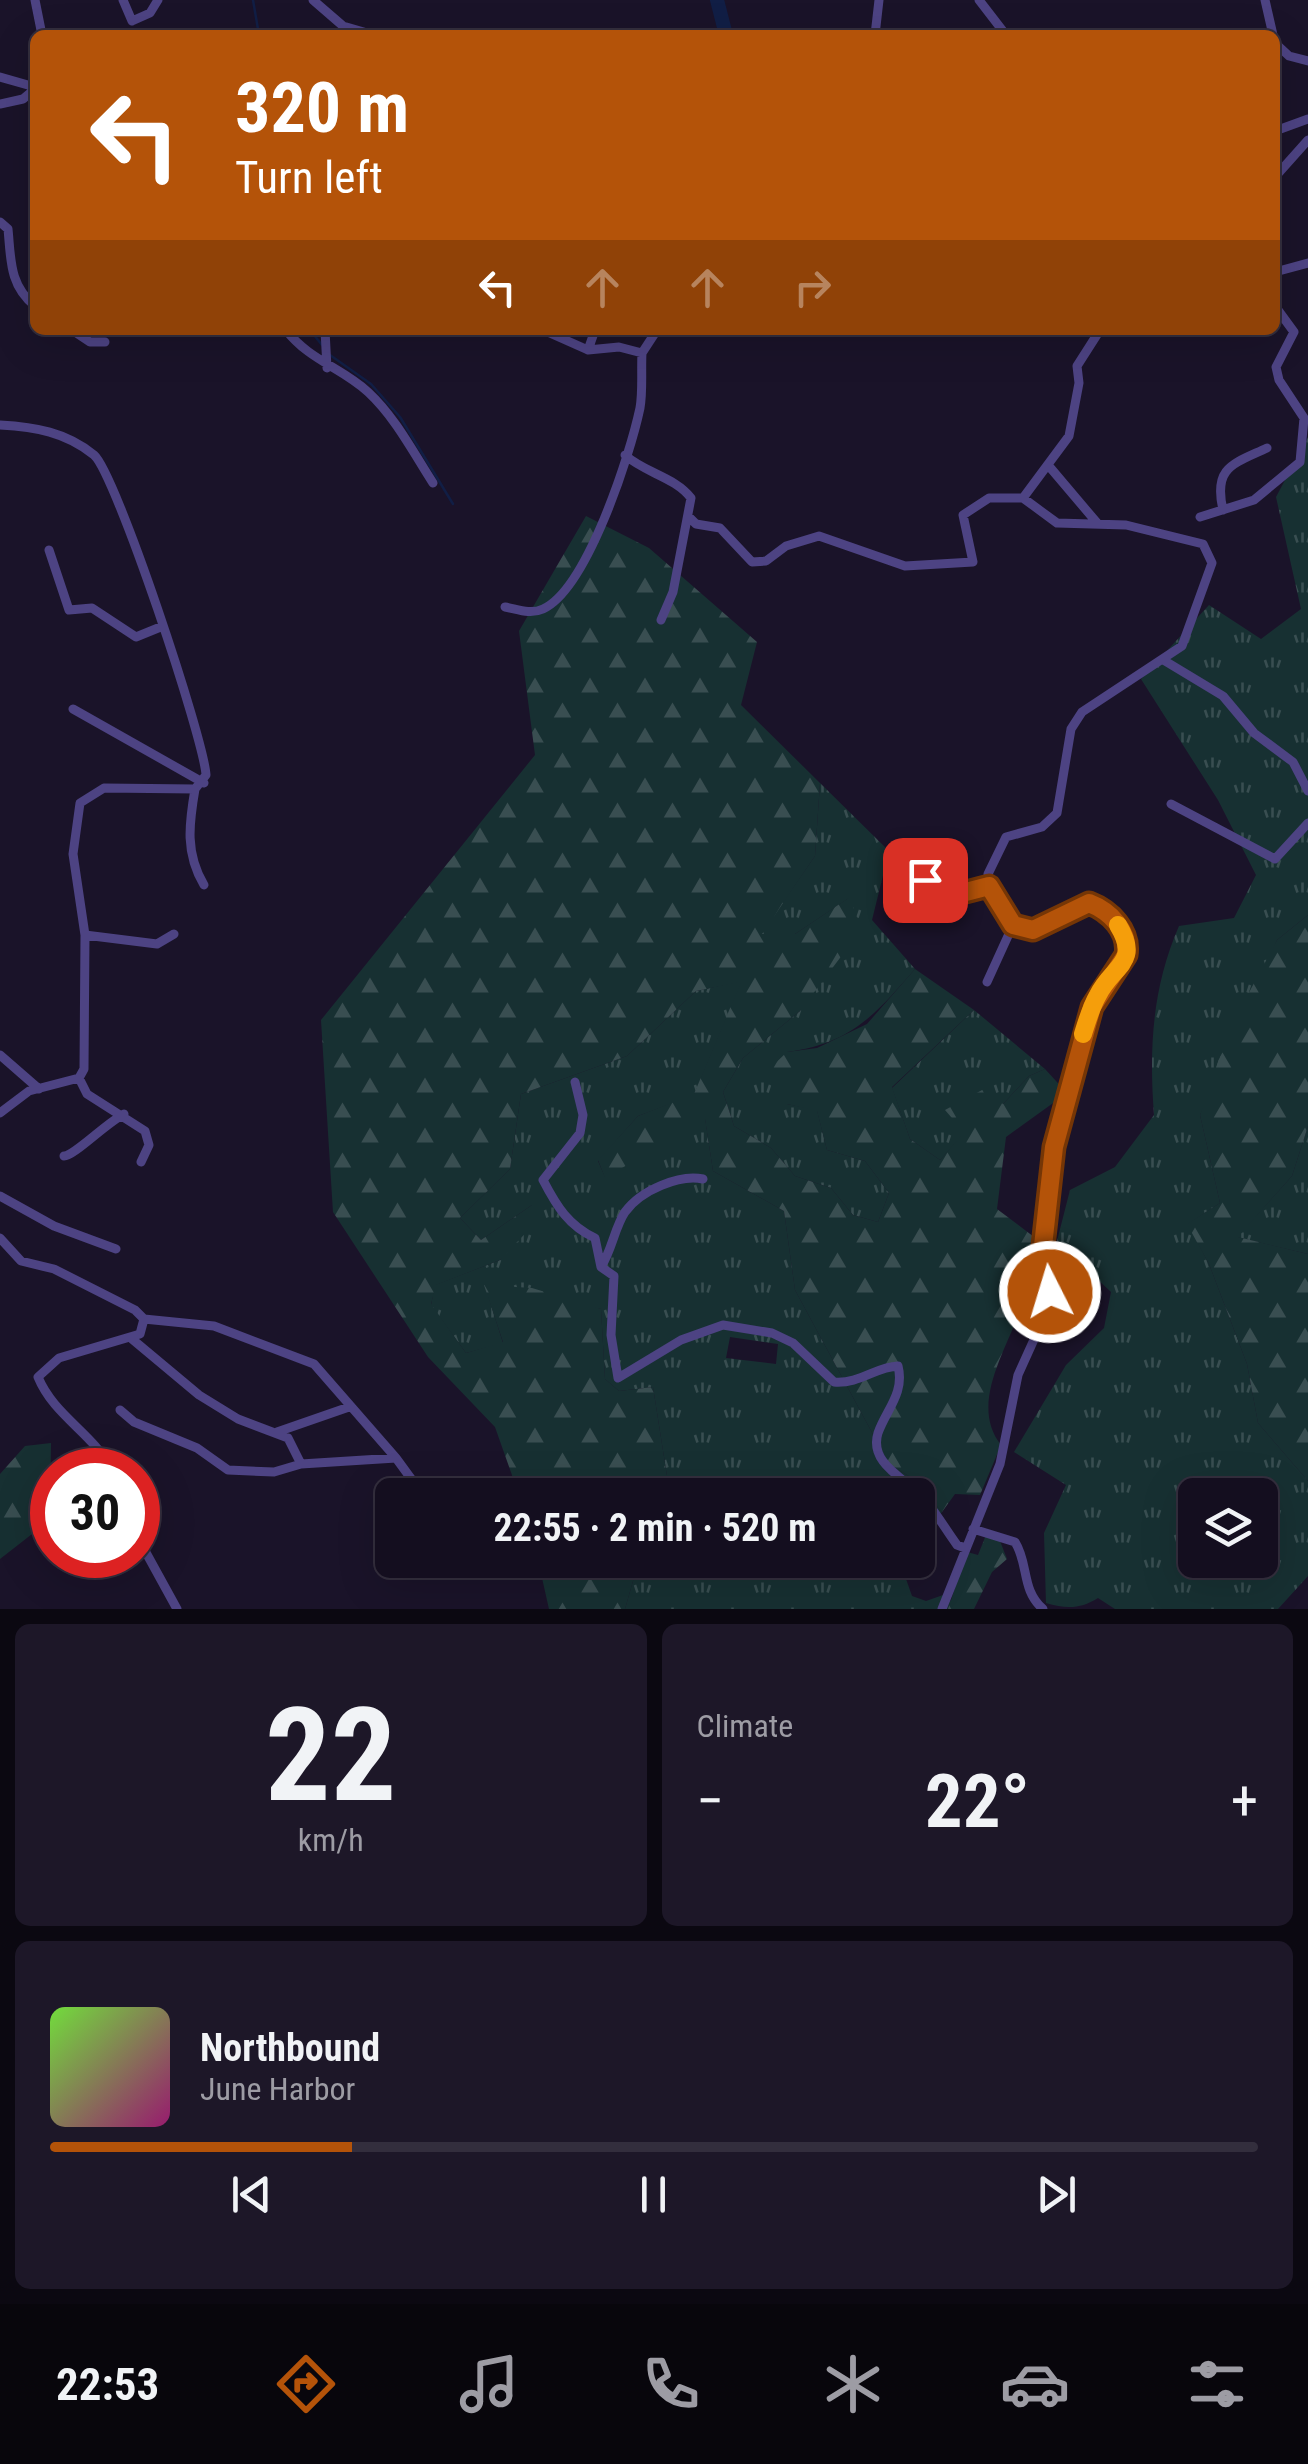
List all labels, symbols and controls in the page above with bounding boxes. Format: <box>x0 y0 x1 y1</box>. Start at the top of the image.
text: 320 m <box>235 67 409 149</box>
icon: left <box>70 70 200 200</box>
text: Turn left <box>235 151 383 204</box>
icon: left <box>470 260 525 315</box>
icon: ahead <box>575 260 630 315</box>
icon: ahead <box>680 260 735 315</box>
icon: right <box>785 260 840 315</box>
pin <box>883 838 968 923</box>
icon: arrive <box>898 853 953 908</box>
position arrow <box>998 1240 1102 1344</box>
speed limit sign: 30 <box>30 1448 160 1578</box>
map controls <box>1178 1478 1278 1578</box>
button: layers <box>1178 1478 1278 1578</box>
text: 22:55 · 2 min · 520 m <box>494 1506 816 1550</box>
text: 22 <box>265 1679 396 1832</box>
text: Climate <box>697 1707 793 1745</box>
text: 22° <box>925 1757 1030 1845</box>
text: − <box>697 1769 724 1833</box>
text: + <box>1231 1769 1258 1833</box>
text: km/h <box>298 1821 364 1859</box>
text: Northbound <box>200 2026 380 2070</box>
text: June Harbor <box>200 2070 355 2108</box>
icon: previous <box>224 2167 279 2222</box>
icon: pause <box>626 2167 681 2222</box>
icon: next <box>1029 2167 1084 2222</box>
icon: directions <box>271 2349 341 2419</box>
icon: music <box>454 2349 524 2419</box>
icon: phone <box>636 2349 706 2419</box>
icon: climate <box>818 2349 888 2419</box>
icon: car <box>1000 2349 1070 2419</box>
icon: filters <box>1182 2349 1252 2419</box>
text: 22:53 <box>56 2358 159 2411</box>

